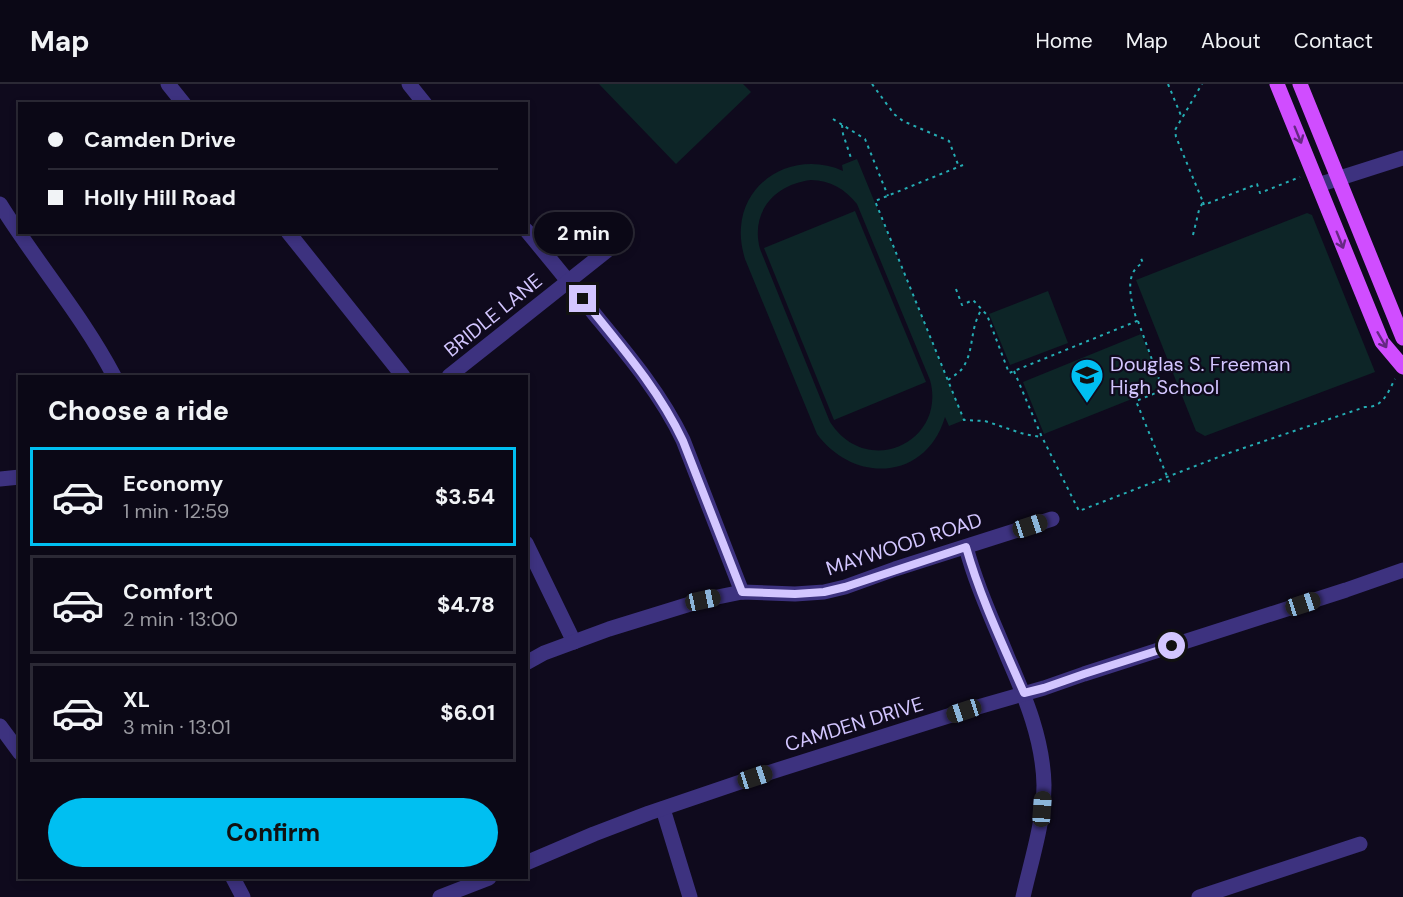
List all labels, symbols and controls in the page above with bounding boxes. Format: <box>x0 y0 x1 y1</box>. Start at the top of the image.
text: Map <box>30 23 90 60</box>
text: Home <box>1035 27 1093 55</box>
text: Map <box>1126 27 1168 55</box>
text: About <box>1201 27 1261 55</box>
text: Contact <box>1294 27 1373 55</box>
text: Camden Drive <box>84 125 236 154</box>
one-way arrow <box>1293 125 1304 143</box>
text: Holly Hill Road <box>84 183 236 212</box>
callout: 2 min <box>534 212 632 254</box>
text: 2 min <box>557 220 610 246</box>
one-way arrow <box>1335 230 1346 248</box>
street label: BRIDLE LANE <box>439 268 547 362</box>
route end <box>569 285 596 312</box>
one-way arrow <box>1376 331 1388 348</box>
place label: Douglas S. Freeman High School <box>1110 351 1290 400</box>
school or university icon: Douglas S. Freeman High School <box>1069 357 1105 404</box>
text: Choose a ride <box>48 393 229 428</box>
text: Economy <box>123 469 223 498</box>
icon: car <box>51 470 105 524</box>
text: $3.54 <box>435 482 495 511</box>
text: 1 min · 12:59 <box>123 498 229 524</box>
street label: MAYWOOD ROAD <box>823 507 985 581</box>
car <box>1010 512 1050 540</box>
text: Comfort <box>123 577 213 606</box>
icon: car <box>51 578 105 632</box>
car <box>684 587 722 613</box>
text: $4.78 <box>437 590 495 619</box>
car <box>1283 590 1323 618</box>
text: 2 min · 13:00 <box>123 606 238 632</box>
route start <box>1158 632 1185 659</box>
text: XL <box>123 685 150 714</box>
icon: car <box>51 686 105 740</box>
street label: CAMDEN DRIVE <box>782 691 926 757</box>
car <box>944 697 984 725</box>
text: $6.01 <box>440 698 495 727</box>
text: 3 min · 13:01 <box>123 714 231 740</box>
car <box>735 763 775 791</box>
car <box>1032 790 1052 828</box>
button: Confirm <box>48 798 498 867</box>

